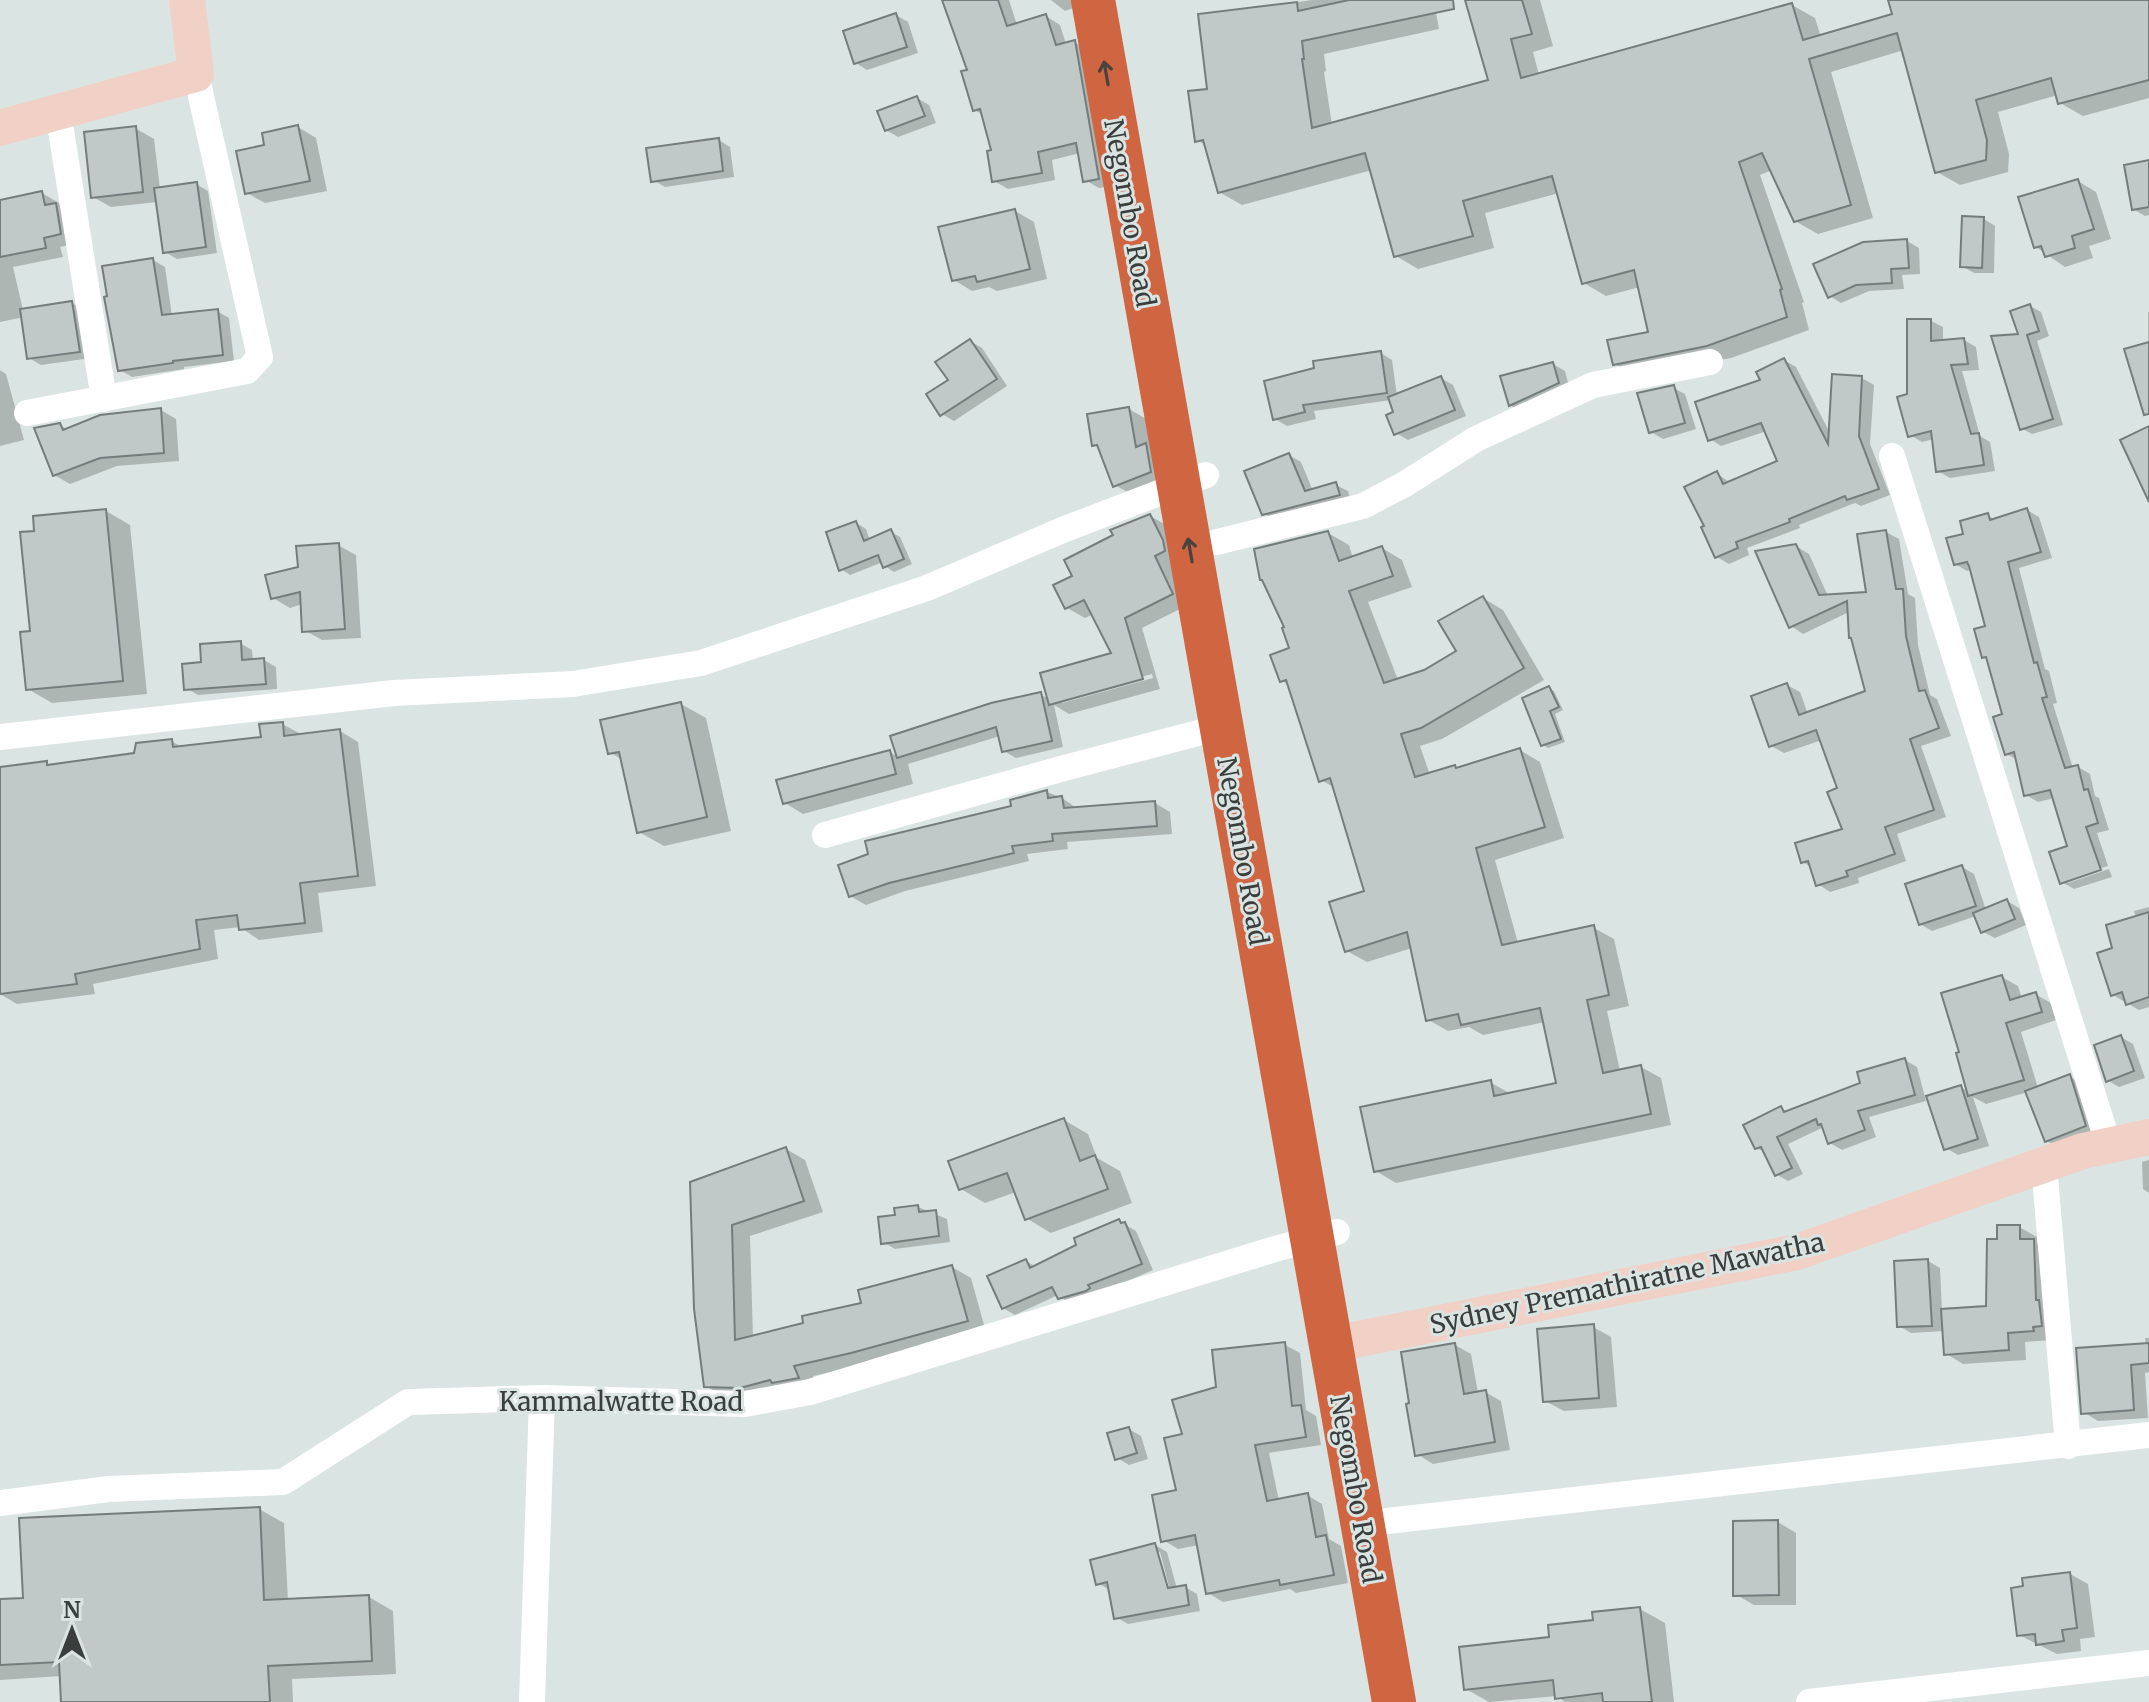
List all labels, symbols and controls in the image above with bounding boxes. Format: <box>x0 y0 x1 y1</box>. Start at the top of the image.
one-way arrow <box>1097 61 1112 87</box>
street label: Negombo Road <box>1097 116 1163 310</box>
one-way arrow <box>1181 538 1196 563</box>
street label: Negombo Road <box>1210 754 1276 948</box>
street label: Sydney Premathiratne Mawatha <box>1427 1225 1827 1341</box>
street label: Kammalwatte Road <box>499 1385 744 1418</box>
street label: Negombo Road <box>1323 1392 1389 1586</box>
north arrow <box>32 1590 112 1670</box>
text: N <box>63 1596 81 1624</box>

